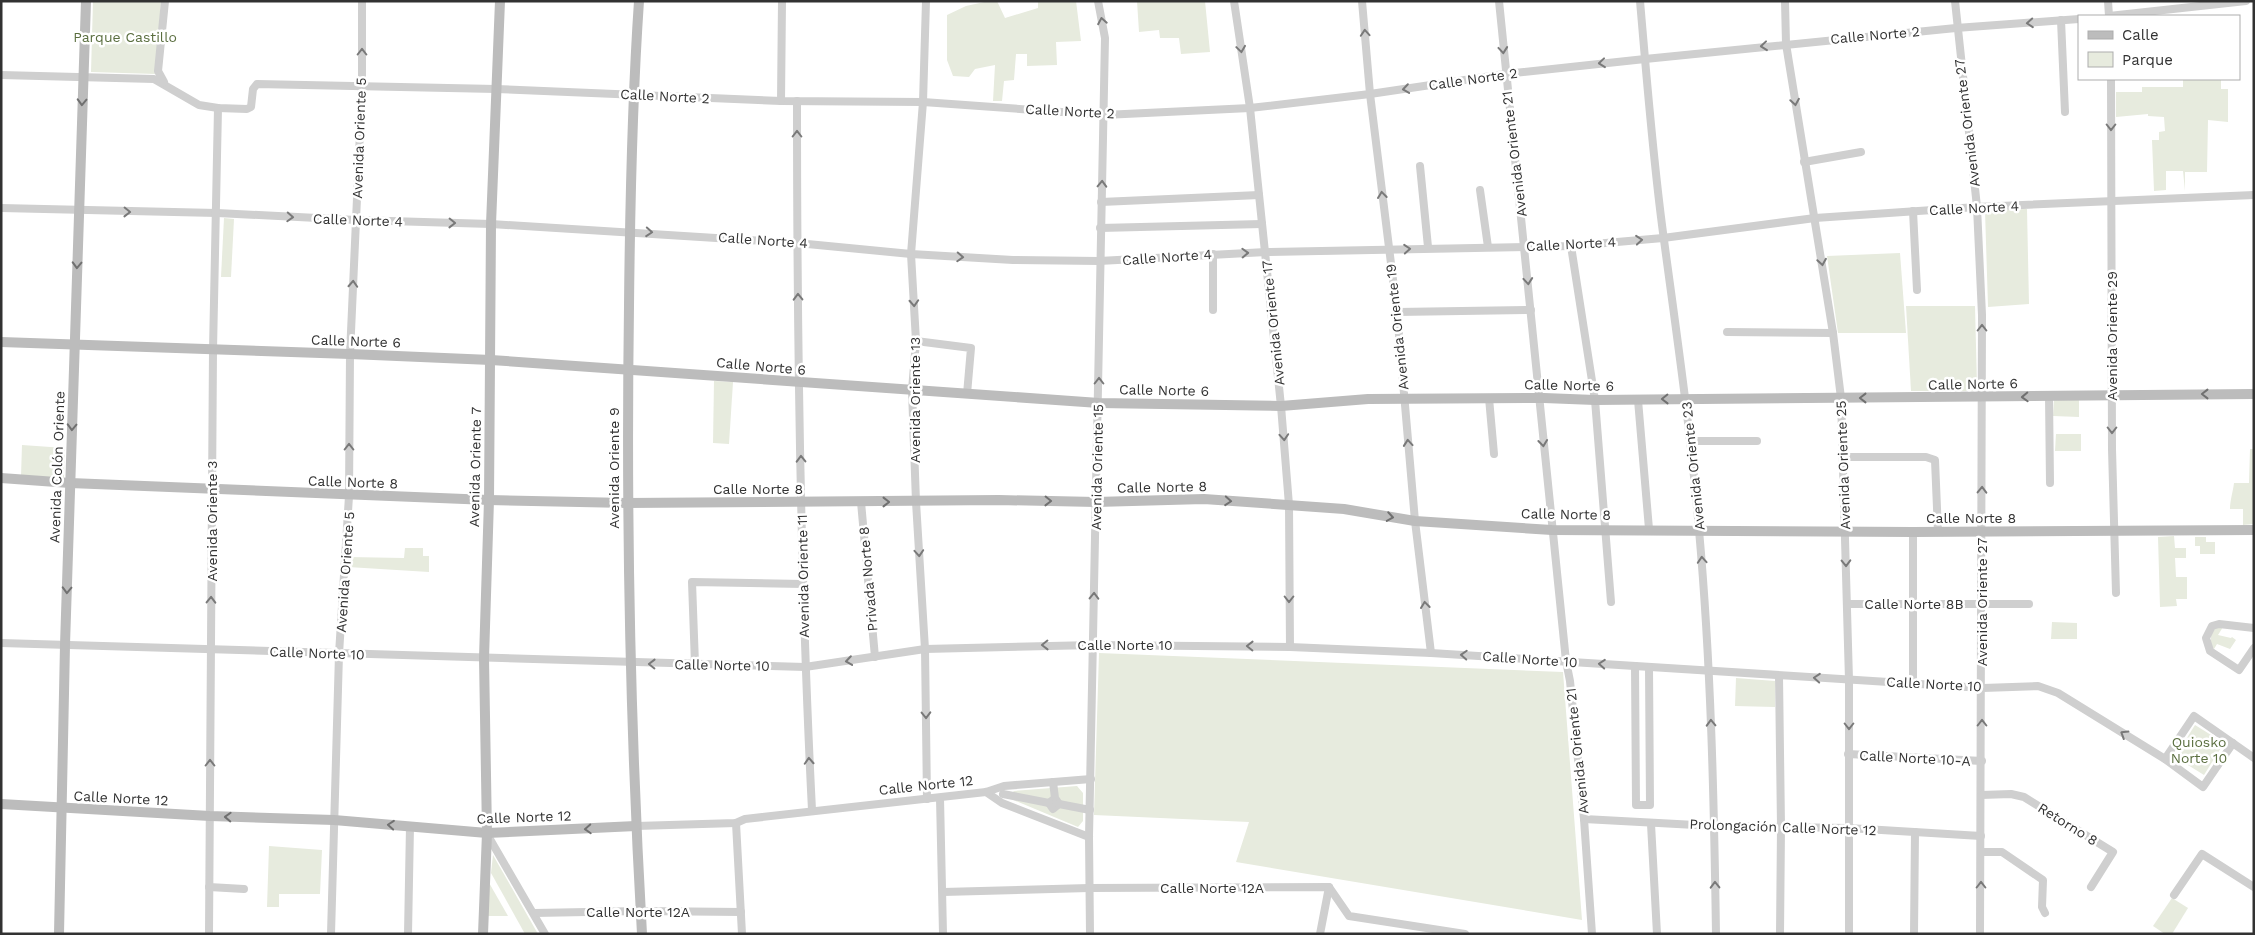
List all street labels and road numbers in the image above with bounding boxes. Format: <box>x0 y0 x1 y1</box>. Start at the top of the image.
street label: Calle Norte 2 <box>1830 23 1920 47</box>
street label: Avenida Oriente 27 <box>1951 58 1983 188</box>
street label: Calle Norte 2 <box>1427 65 1519 93</box>
street label: Avenida Oriente 5 <box>349 77 369 199</box>
street label: Calle Norte 2 <box>620 86 710 106</box>
street label: Avenida Oriente 21 <box>1498 90 1530 218</box>
street label: Calle Norte 2 <box>1025 101 1115 121</box>
street label: Calle Norte 4 <box>1929 198 2019 218</box>
street label: Calle Norte 4 <box>313 210 403 230</box>
street label: Calle Norte 4 <box>718 229 808 251</box>
street label: Calle Norte 4 <box>1526 234 1616 254</box>
street label: Calle Norte 4 <box>1122 246 1212 268</box>
street label: Avenida Oriente 17 <box>1258 259 1288 386</box>
street label: Avenida Oriente 19 <box>1382 263 1412 391</box>
street label: Avenida Oriente 29 <box>2104 271 2120 401</box>
street label: Calle Norte 6 <box>311 331 401 351</box>
street label: Avenida Oriente 13 <box>907 337 923 463</box>
street label: Calle Norte 6 <box>715 354 807 378</box>
street label: Calle Norte 6 <box>1928 375 2018 393</box>
street label: Calle Norte 6 <box>1524 376 1614 394</box>
street label: Calle Norte 6 <box>1119 381 1209 399</box>
street label: Avenida Colón Oriente <box>46 391 68 543</box>
street label: Avenida Oriente 25 <box>1833 400 1853 530</box>
street label: Avenida Oriente 23 <box>1678 401 1708 531</box>
street label: Avenida Oriente 15 <box>1088 404 1106 530</box>
street label: Avenida Oriente 7 <box>466 407 484 527</box>
street label: Avenida Oriente 9 <box>606 407 622 529</box>
street label: Avenida Oriente 3 <box>204 460 220 582</box>
street label: Calle Norte 8 <box>308 472 398 492</box>
street label: Calle Norte 8 <box>1117 478 1207 496</box>
street label: Calle Norte 8 <box>713 481 803 497</box>
street label: Calle Norte 8 <box>1521 505 1611 523</box>
street label: Calle Norte 8 <box>1926 510 2016 526</box>
street label: Avenida Oriente 5 <box>333 511 357 633</box>
street label: Avenida Oriente 11 <box>794 514 812 638</box>
street label: Privada Norte 8 <box>855 526 881 632</box>
street label: Avenida Oriente 27 <box>1974 538 1990 666</box>
street label: Calle Norte 8B <box>1864 596 1964 612</box>
street label: Calle Norte 10 <box>1077 637 1173 653</box>
street label: Calle Norte 10 <box>269 643 365 663</box>
street label: Calle Norte 10 <box>1482 648 1578 670</box>
street label: Calle Norte 10 <box>674 656 770 674</box>
street label: Calle Norte 10 <box>1886 674 1982 694</box>
street label: Avenida Oriente 21 <box>1562 687 1592 815</box>
street label: Calle Norte 10-A <box>1859 747 1971 769</box>
street label: Calle Norte 12 <box>878 772 974 798</box>
street label: Calle Norte 12 <box>73 788 169 808</box>
street label: Retorno 8 <box>2035 799 2101 849</box>
street label: Calle Norte 12 <box>476 807 572 827</box>
street label: Prolongación Calle Norte 12 <box>1689 816 1877 838</box>
street label: Calle Norte 12A <box>1160 880 1264 896</box>
street label: Calle Norte 12A <box>586 904 690 920</box>

